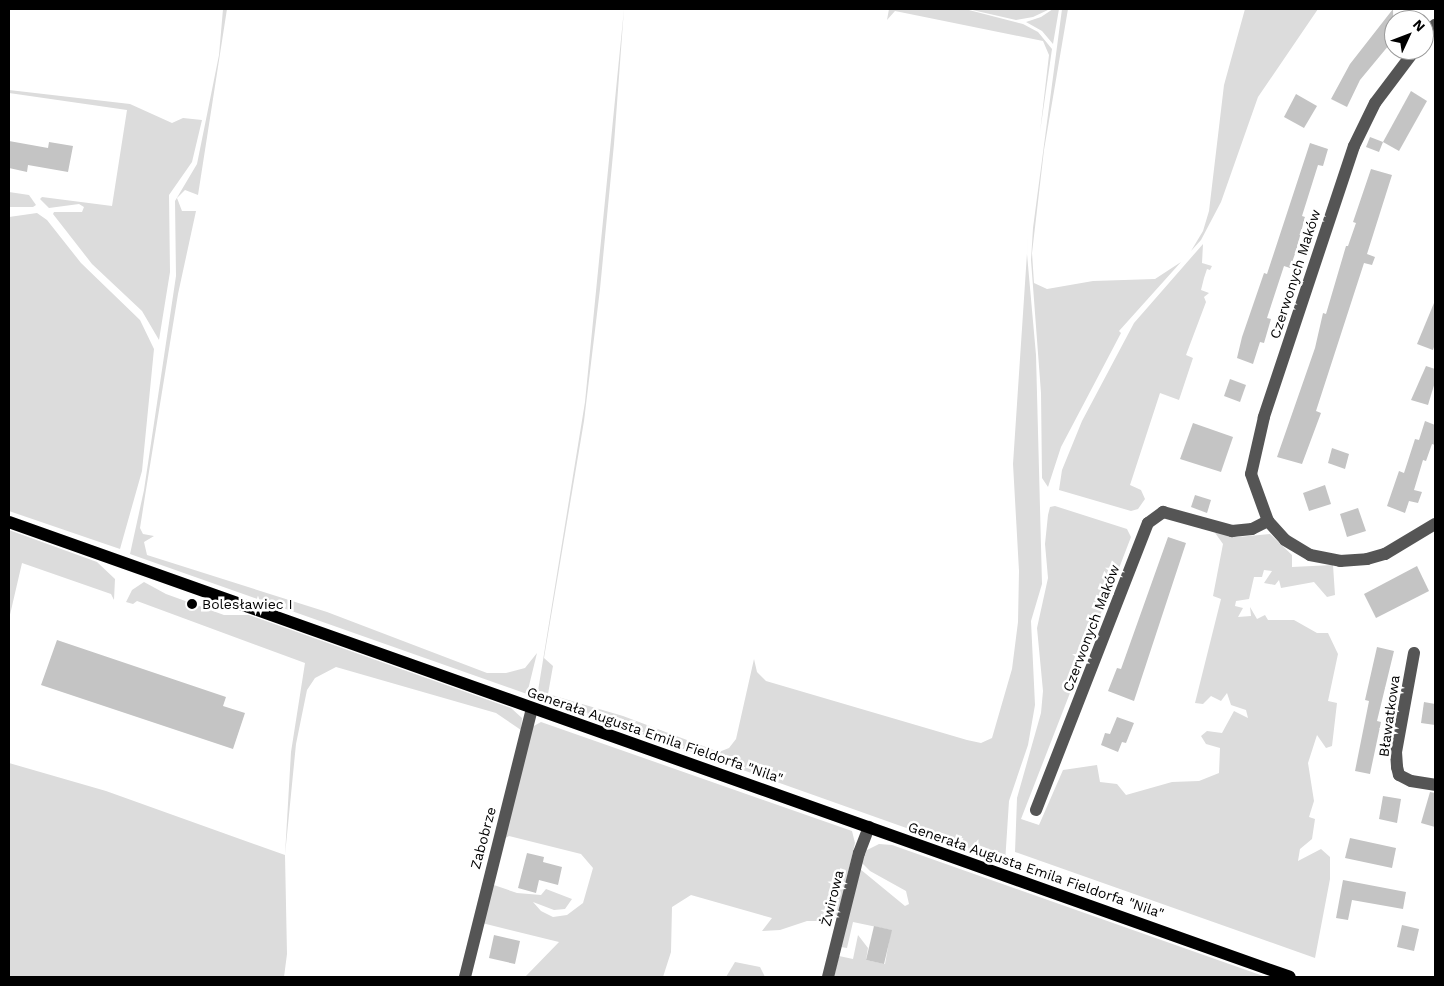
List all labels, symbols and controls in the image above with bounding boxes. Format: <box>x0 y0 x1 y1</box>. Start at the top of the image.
north arrow <box>1384 10 1434 60</box>
text: N <box>1410 16 1429 35</box>
street label: Czerwonych Maków <box>1266 207 1324 341</box>
street label: Czerwonych Maków <box>1059 562 1123 694</box>
place label: Bolesławiec I <box>202 596 293 612</box>
marker: Bolesławiec I <box>186 598 198 610</box>
street label: Bławatkowa <box>1375 674 1403 758</box>
street label: Generała Augusta Emila Fieldorfa "Nila" <box>524 683 786 787</box>
street label: Zabobrze <box>467 805 499 871</box>
street label: Generała Augusta Emila Fieldorfa "Nila" <box>905 818 1167 922</box>
street label: Żwirowa <box>817 868 847 928</box>

